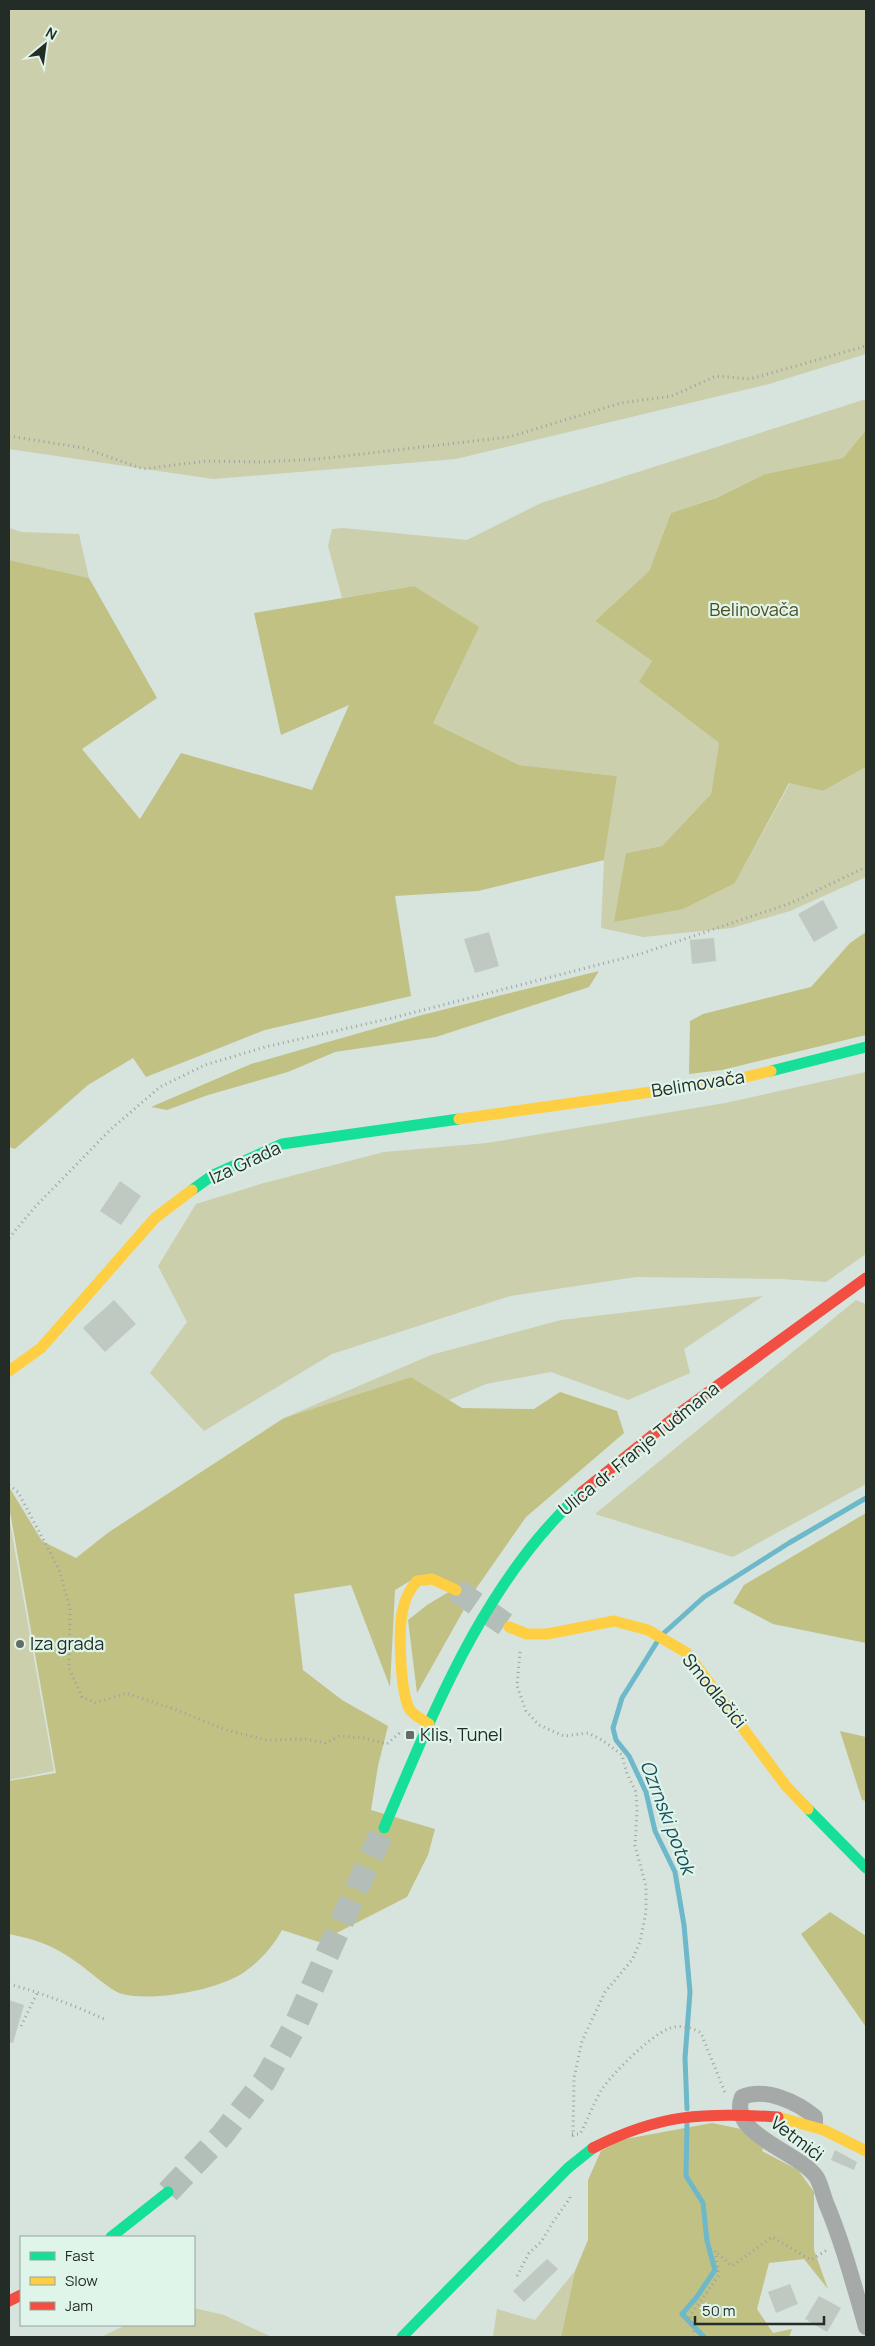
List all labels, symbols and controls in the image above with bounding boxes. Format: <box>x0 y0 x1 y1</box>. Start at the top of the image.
north arrow <box>20 20 70 70</box>
text: N <box>43 22 61 44</box>
park label: Belinovača <box>709 597 799 621</box>
street label: Belimovača <box>650 1064 746 1102</box>
street label: Iza Grada <box>205 1135 284 1189</box>
street label: Ulica dr. Franje Tuđmana <box>553 1376 724 1521</box>
place label: Iza grada <box>30 1631 104 1655</box>
marker: Iza grada <box>14 1638 26 1650</box>
street label: Smodlačići <box>677 1648 752 1733</box>
place label: Klis, Tunel <box>420 1722 503 1746</box>
marker: Klis, Tunel <box>404 1729 416 1741</box>
water label: Ozrnski potok <box>634 1756 703 1880</box>
street label: Vetmići <box>766 2110 829 2166</box>
legend <box>20 2236 195 2326</box>
text: Fast <box>65 2245 94 2266</box>
text: Slow <box>65 2270 98 2291</box>
scale bar <box>695 2294 824 2326</box>
text: Jam <box>65 2295 93 2316</box>
text: 50 m <box>702 2300 736 2321</box>

